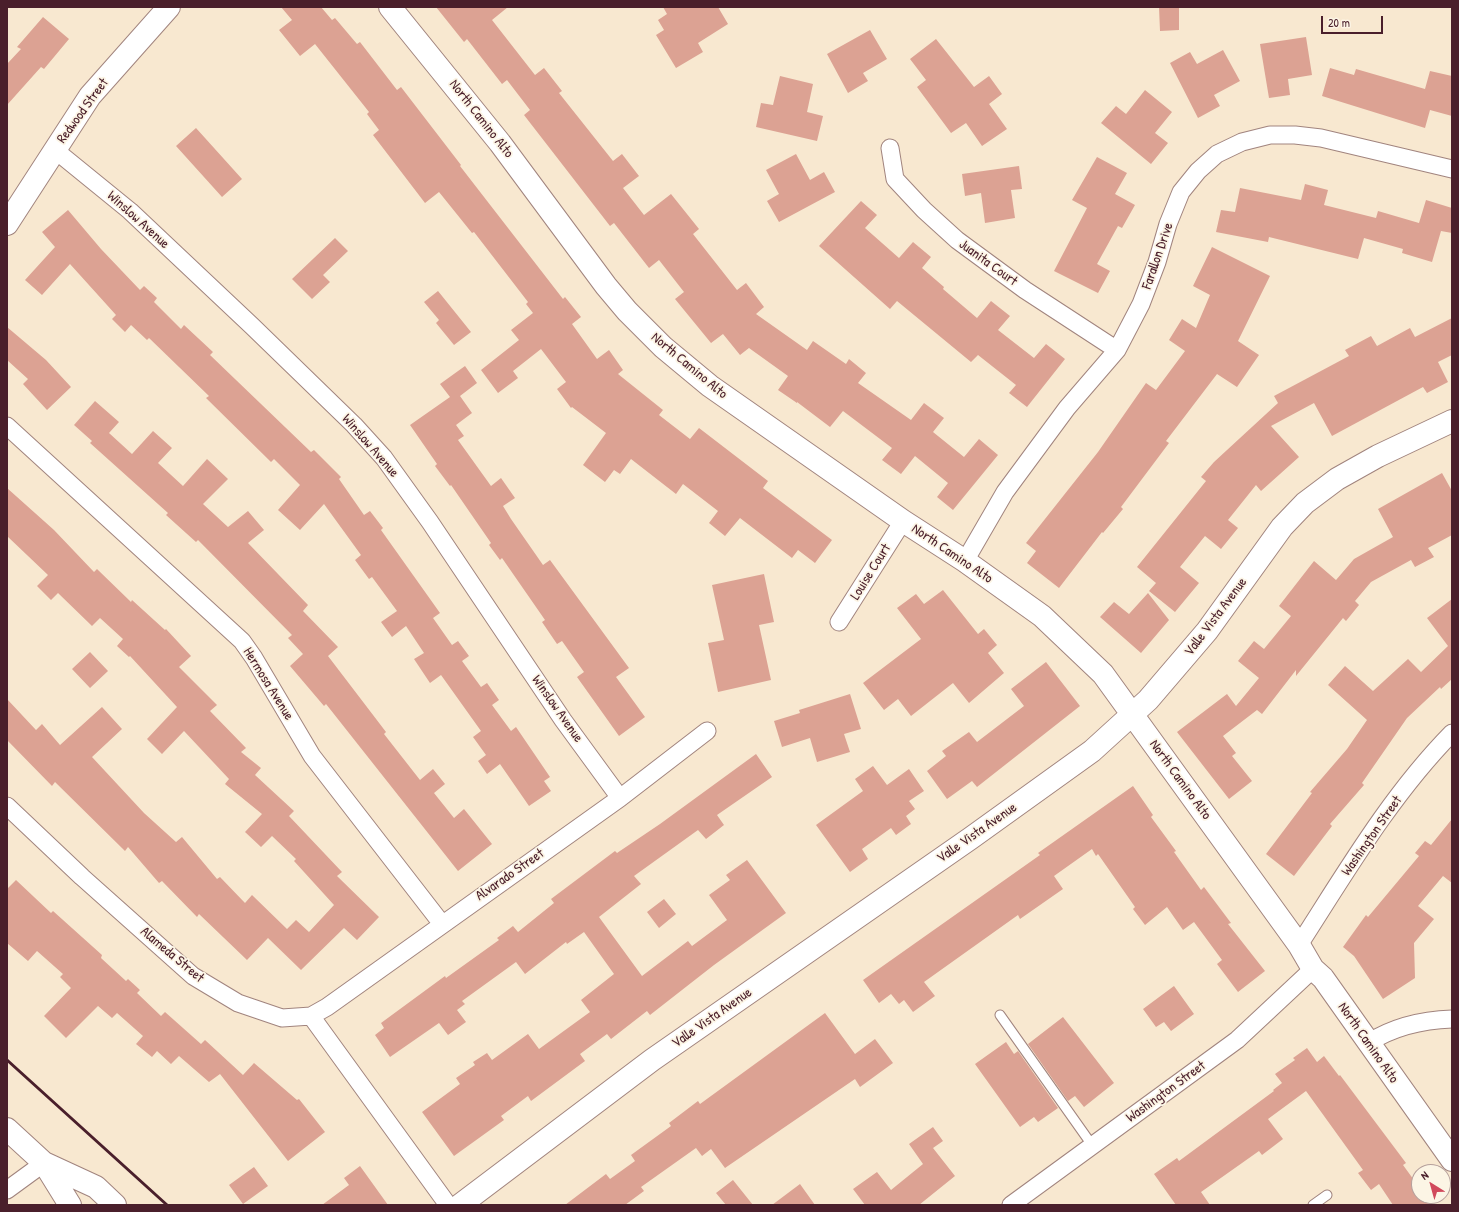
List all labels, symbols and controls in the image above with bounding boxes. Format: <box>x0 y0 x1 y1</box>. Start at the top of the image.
scale bar <box>1323 8 1385 34</box>
text: 20 m <box>1328 14 1350 31</box>
street label: Redwood Street <box>54 75 112 147</box>
street label: North Camino Alto <box>445 77 517 161</box>
street label: Winslow Avenue <box>103 188 173 252</box>
street label: Farallon Drive <box>1139 221 1177 291</box>
street label: Juanita Court <box>955 236 1021 290</box>
street label: North Camino Alto <box>647 329 731 403</box>
street label: Winslow Avenue <box>338 411 402 481</box>
street label: North Camino Alto <box>908 521 996 587</box>
street label: Louise Court <box>847 541 895 603</box>
street label: Valle Vista Avenue <box>1181 575 1251 659</box>
street label: Hermosa Avenue <box>239 645 297 723</box>
street label: Winslow Avenue <box>528 672 586 746</box>
street label: North Camino Alto <box>1145 737 1215 823</box>
street label: Washington Street <box>1338 793 1406 879</box>
street label: Valle Vista Avenue <box>934 799 1020 867</box>
street label: Alvarado Street <box>473 845 547 905</box>
street label: Alameda Street <box>137 924 207 986</box>
street label: Valle Vista Avenue <box>669 984 755 1052</box>
street label: North Camino Alto <box>1334 1000 1402 1086</box>
street label: Washington Street <box>1123 1058 1209 1126</box>
north arrow <box>1411 1164 1451 1204</box>
text: N <box>1418 1168 1431 1183</box>

